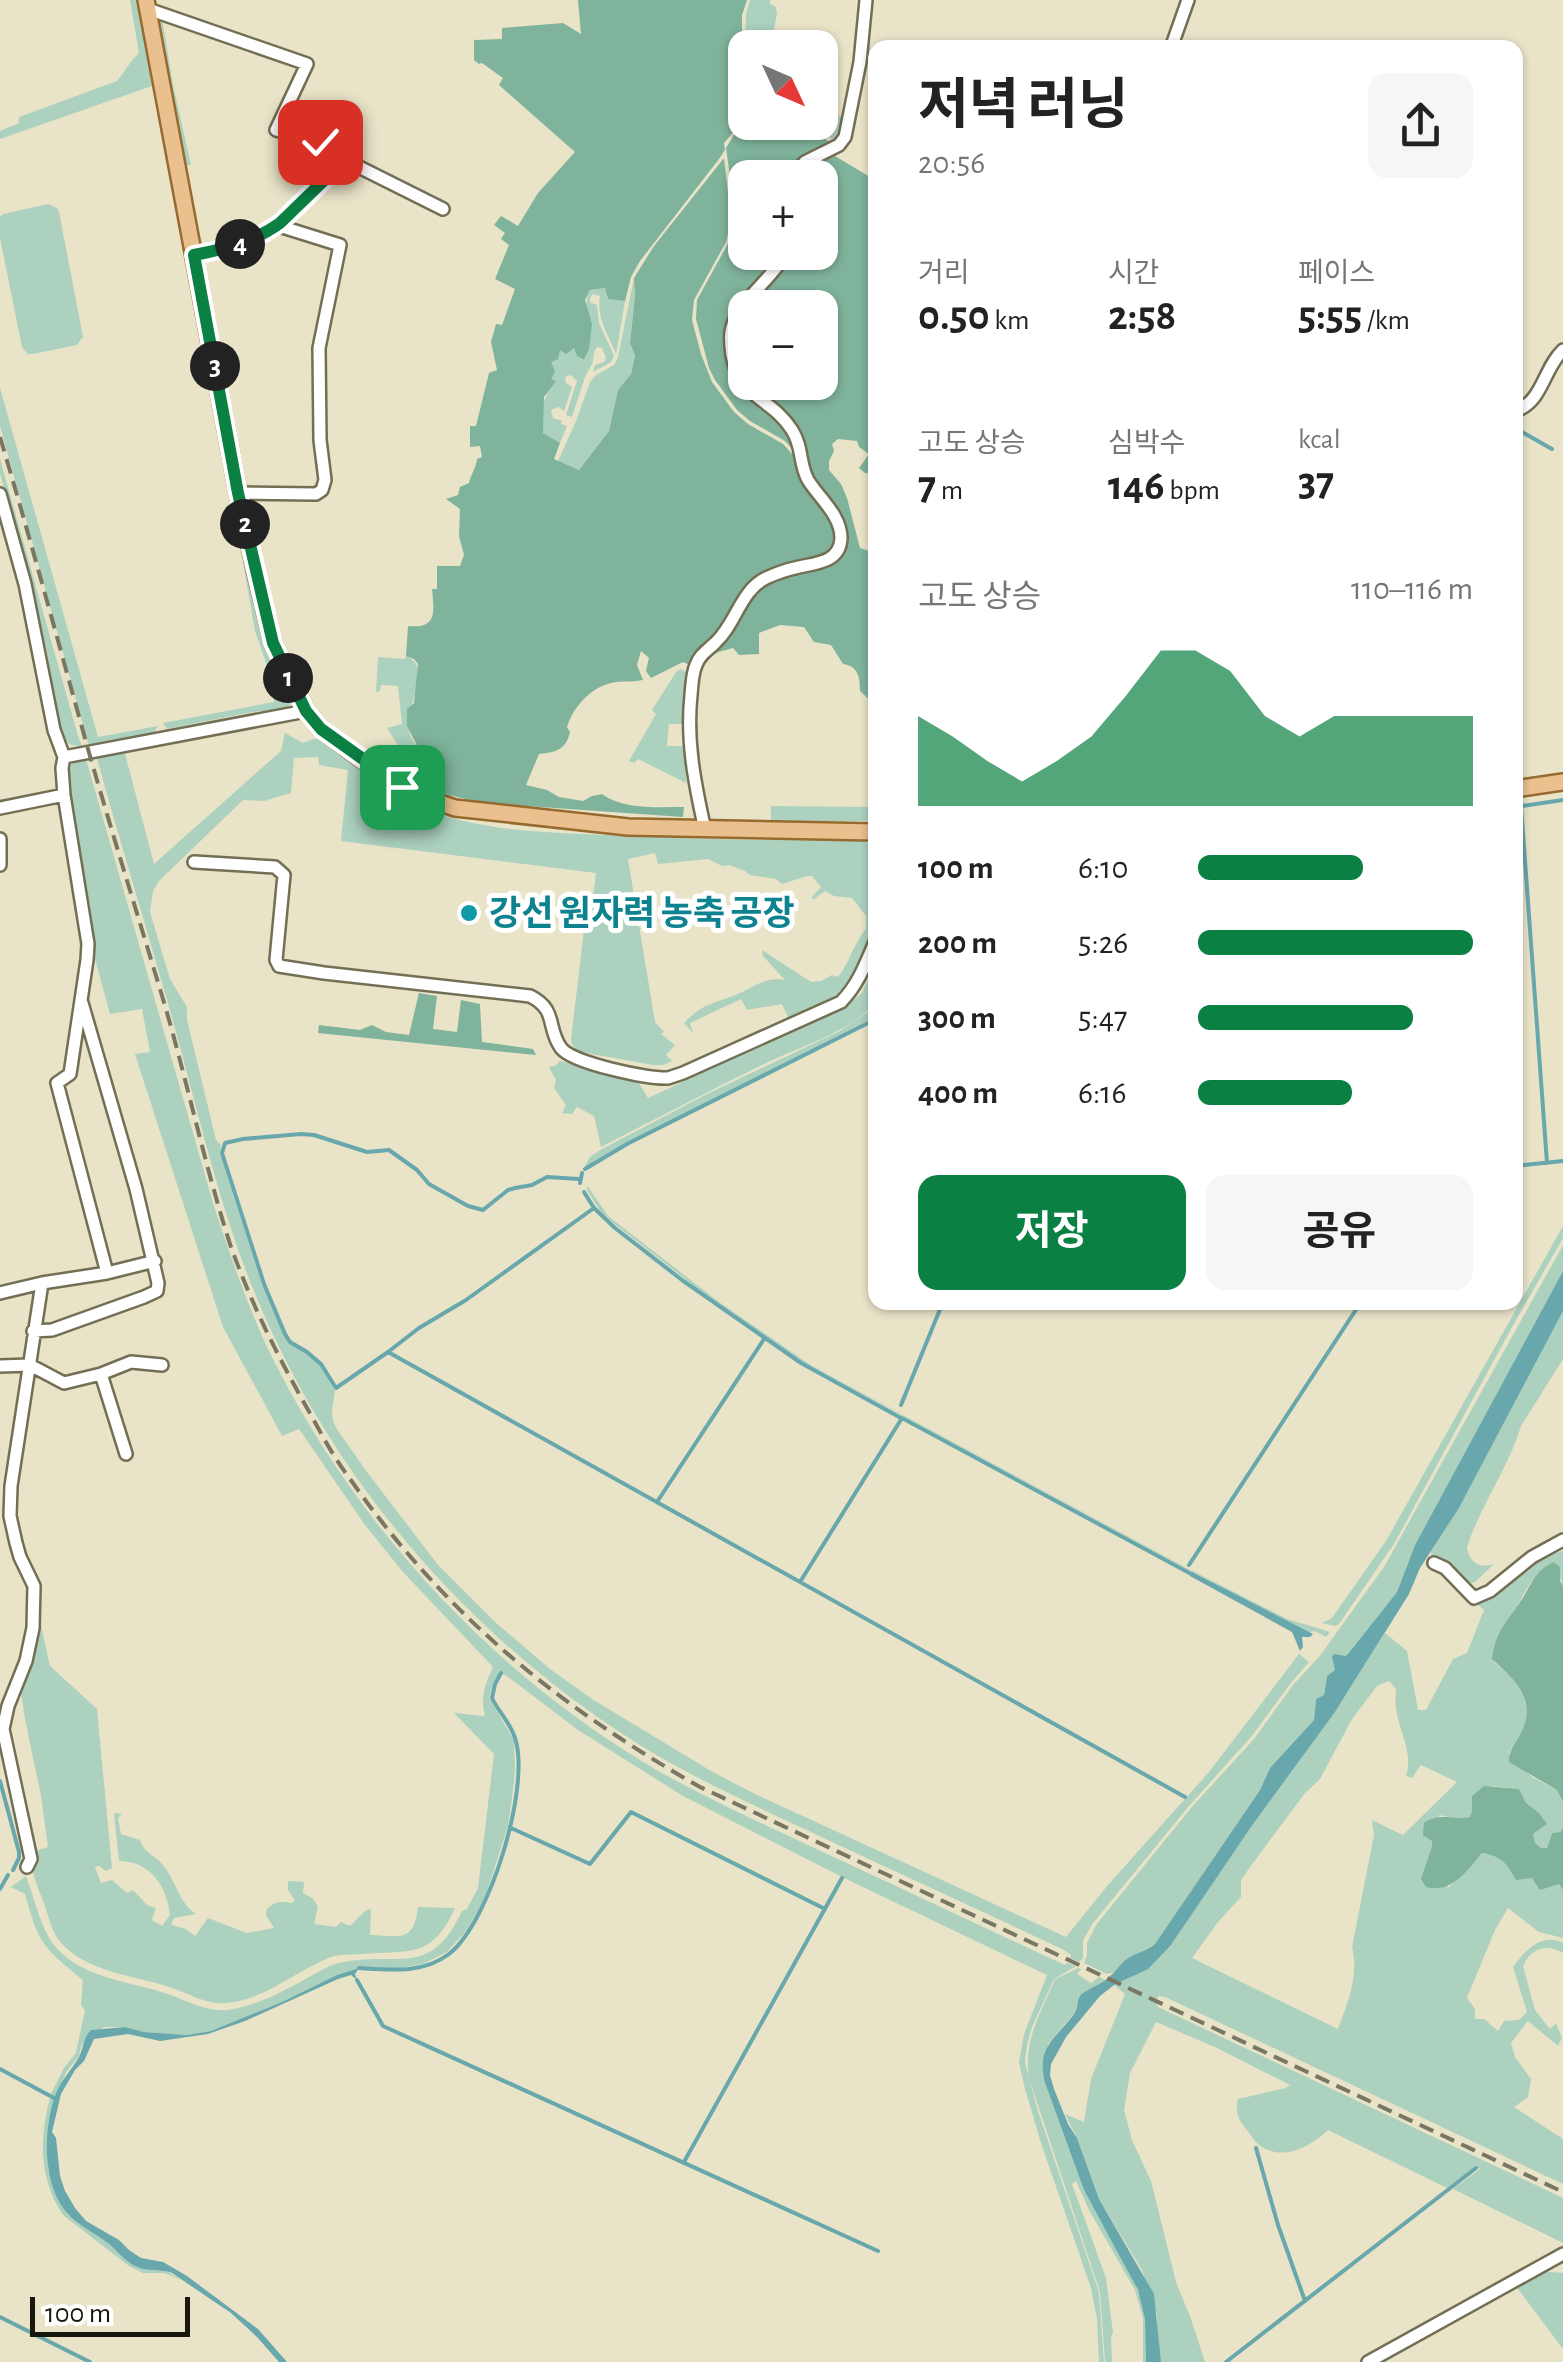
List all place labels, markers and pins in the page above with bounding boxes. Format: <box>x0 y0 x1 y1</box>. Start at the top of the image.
pin <box>278 100 363 185</box>
pin: 4 <box>215 219 265 269</box>
pin: 3 <box>190 341 240 391</box>
pin: 2 <box>220 499 270 549</box>
pin: 1 <box>263 653 313 703</box>
pin <box>360 745 445 830</box>
place label: 강선 원자력 농축 공장 <box>489 895 795 932</box>
marker: 강선 원자력 농축 공장 <box>458 902 480 924</box>

